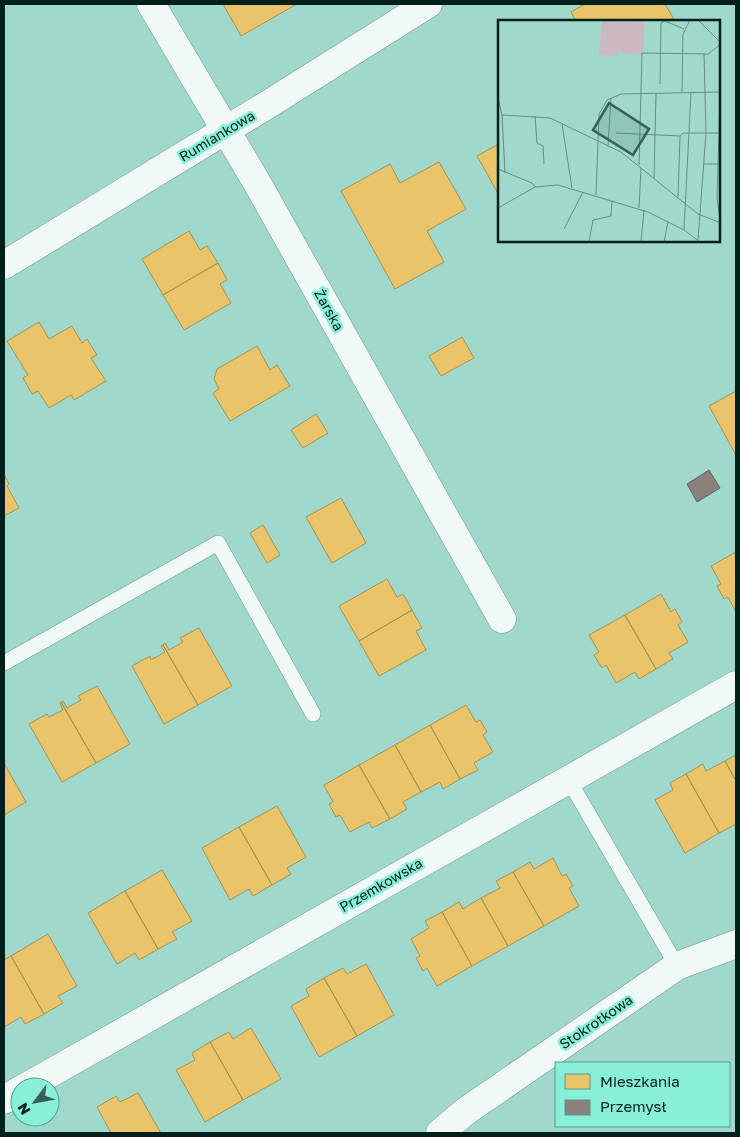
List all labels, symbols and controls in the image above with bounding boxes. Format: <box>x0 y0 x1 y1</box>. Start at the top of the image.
inset map <box>498 20 720 242</box>
street label: Rumiankowa <box>176 106 258 165</box>
street label: Żarska <box>311 286 348 334</box>
street label: Przemkowska <box>336 854 425 915</box>
street label: Stokrotkowa <box>556 991 636 1052</box>
legend <box>555 1062 730 1127</box>
text: Mieszkania <box>600 1072 680 1090</box>
north arrow <box>10 1077 60 1127</box>
text: Przemysł <box>600 1097 667 1115</box>
text: N <box>14 1100 34 1118</box>

